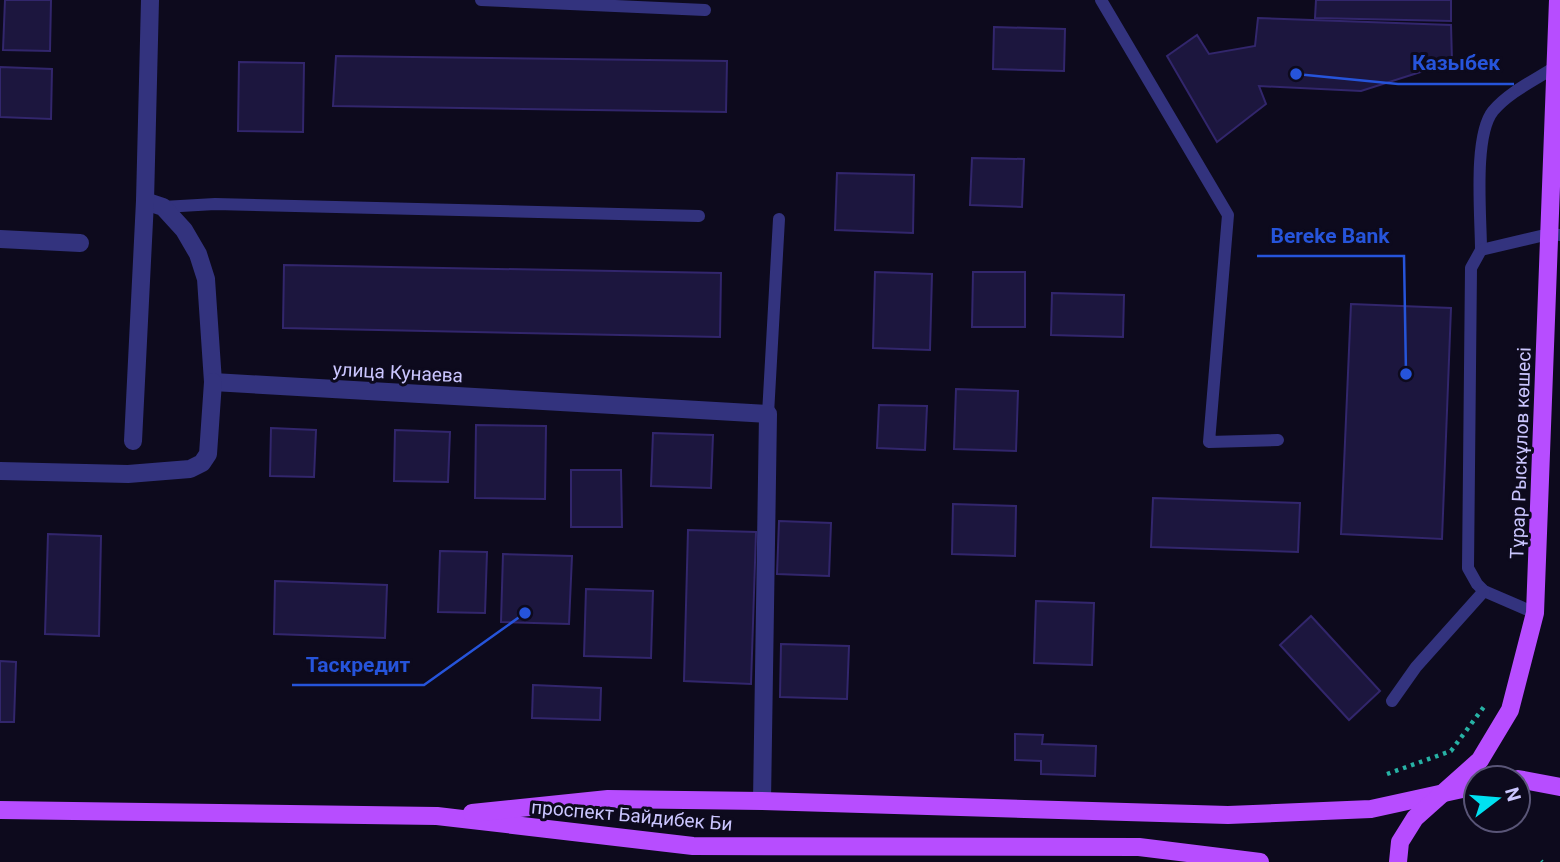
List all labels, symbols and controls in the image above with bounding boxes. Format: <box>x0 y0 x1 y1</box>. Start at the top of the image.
callout: Казыбек <box>1398 42 1514 84</box>
text: Казыбек <box>1412 51 1500 75</box>
callout: Bereke Bank <box>1257 214 1404 256</box>
text: Bereke Bank <box>1271 224 1390 248</box>
street label: Тұрар Рыскұлов көшесі <box>1505 347 1536 559</box>
street label: улица Кунаева <box>332 358 464 387</box>
callout: Таскредит <box>292 643 424 685</box>
text: Таскредит <box>306 653 410 677</box>
north arrow <box>1462 764 1532 834</box>
text: N <box>1500 785 1526 804</box>
street label: проспект Байдибек Би <box>530 795 733 836</box>

